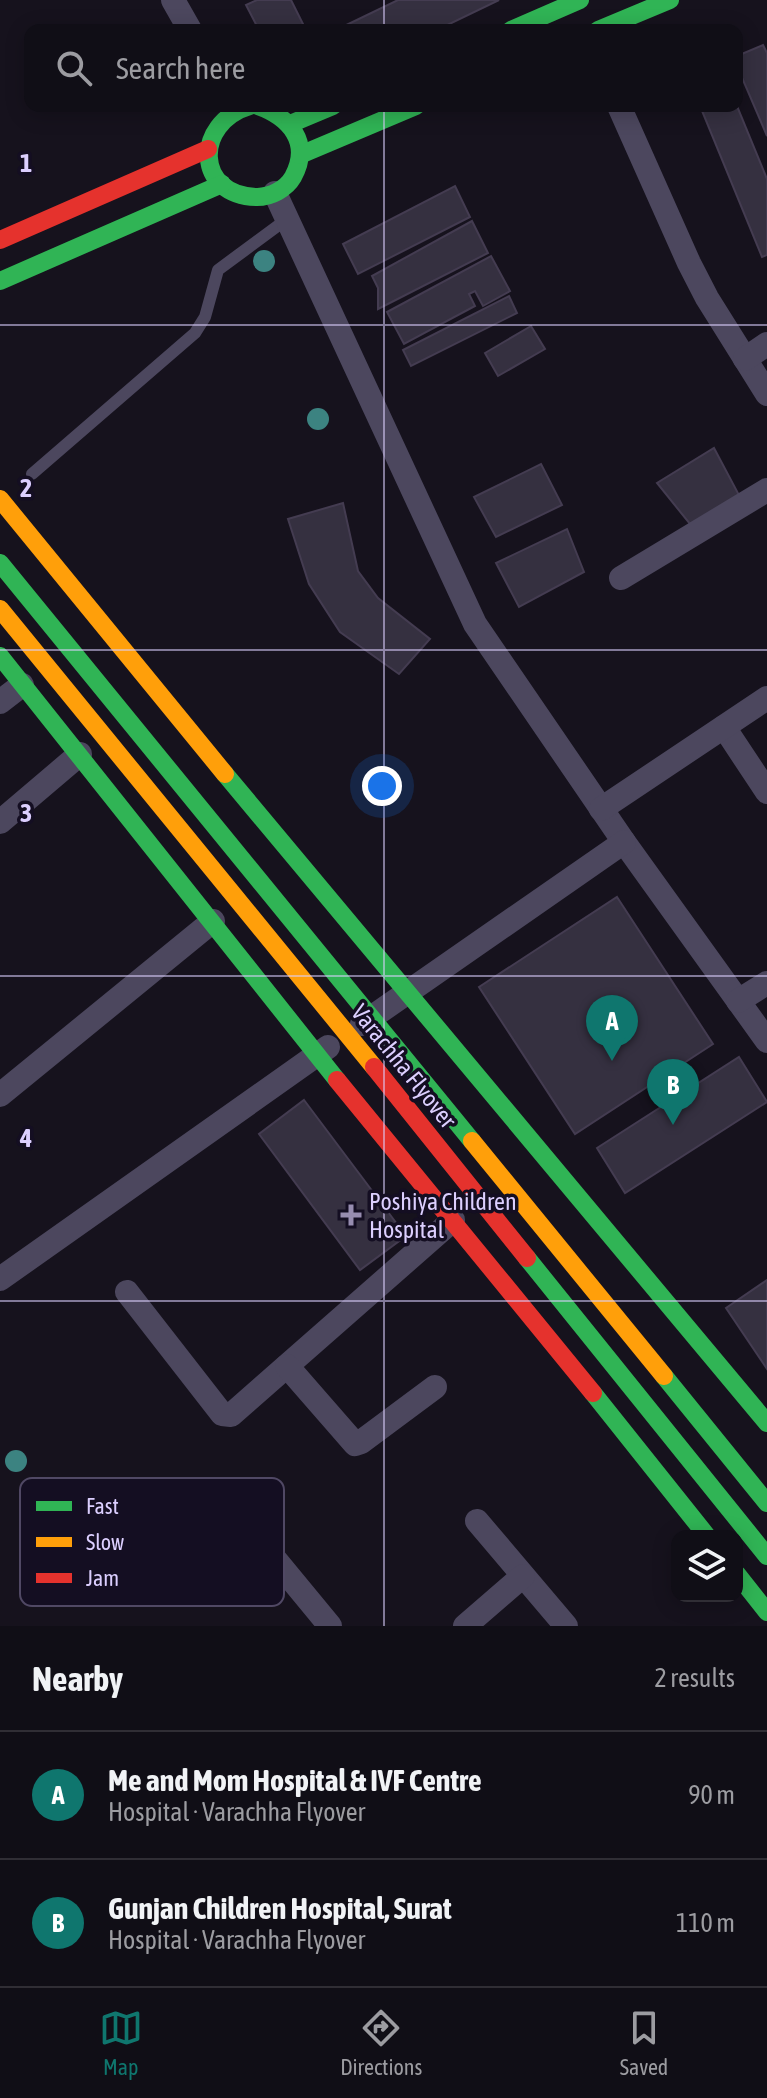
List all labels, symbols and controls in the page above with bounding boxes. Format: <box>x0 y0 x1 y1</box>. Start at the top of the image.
search box <box>24 24 743 112</box>
icon: search <box>52 46 96 90</box>
text: Search here <box>116 51 245 85</box>
text: 1 <box>20 148 32 178</box>
text: 2 <box>20 473 32 503</box>
your location <box>362 766 402 806</box>
text: 3 <box>20 798 32 828</box>
pin: A <box>586 995 638 1061</box>
street label: Varachha Flyover <box>346 999 462 1134</box>
pin: B <box>647 1059 699 1125</box>
text: 4 <box>19 1123 32 1153</box>
place label: Poshiya Children Hospital <box>369 1188 517 1243</box>
marker: Poshiya Children Hospital <box>340 1204 362 1226</box>
legend <box>20 1478 284 1606</box>
text: Fast <box>86 1493 119 1519</box>
text: Slow <box>86 1529 124 1555</box>
map controls <box>671 1530 743 1602</box>
button: layers <box>671 1530 743 1602</box>
text: Jam <box>86 1565 119 1591</box>
text: Nearby <box>32 1659 123 1698</box>
text: 2 results <box>654 1663 735 1693</box>
text: Me and Mom Hospital & IVF Centre <box>108 1763 482 1797</box>
text: A <box>52 1780 64 1810</box>
text: 90 m <box>688 1780 735 1810</box>
text: Hospital · Varachha Flyover <box>108 1797 365 1827</box>
text: Gunjan Children Hospital, Surat <box>108 1891 452 1925</box>
text: B <box>52 1908 64 1938</box>
text: 110 m <box>676 1908 735 1938</box>
text: Hospital · Varachha Flyover <box>108 1925 365 1955</box>
tab: Map <box>99 2006 143 2080</box>
tab: Directions <box>340 2006 422 2080</box>
tab: Saved <box>620 2006 668 2080</box>

